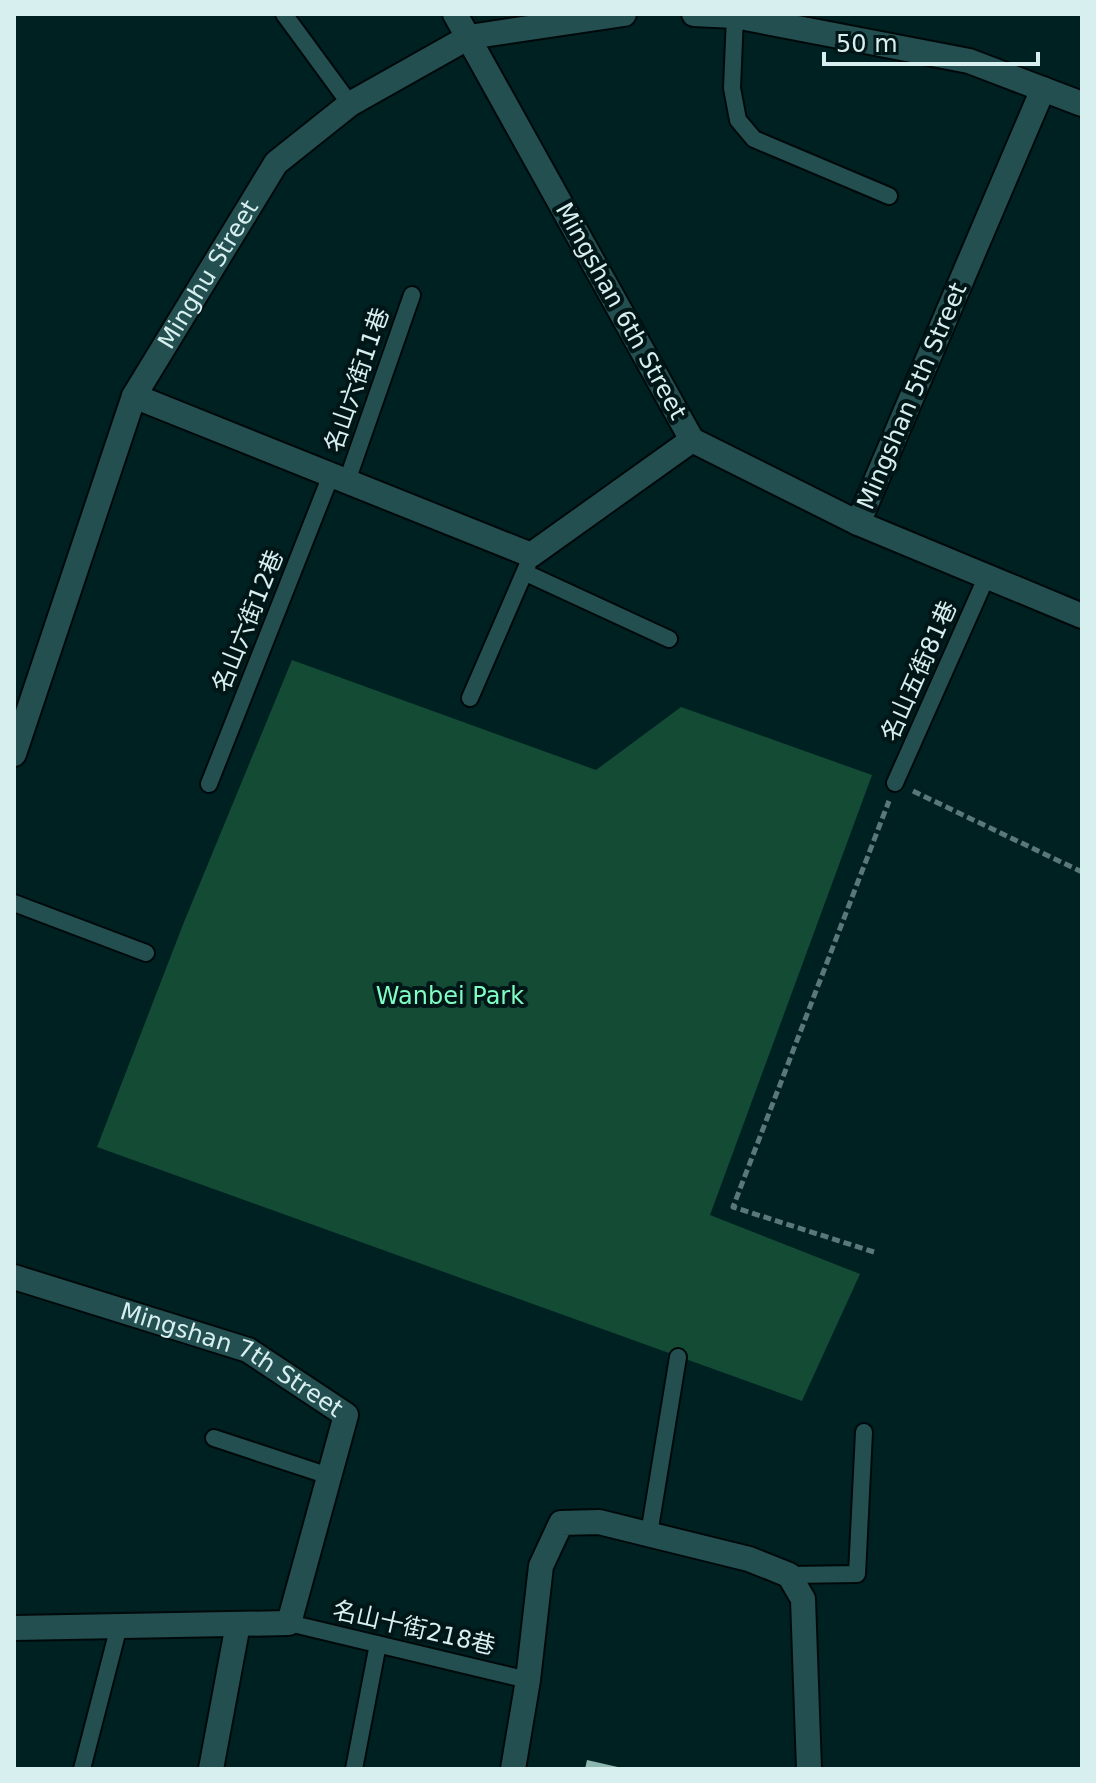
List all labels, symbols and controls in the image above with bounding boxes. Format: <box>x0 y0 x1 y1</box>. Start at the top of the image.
scale bar <box>824 16 1038 66</box>
text: 50 m <box>836 30 898 58</box>
street label: Minghu Street <box>152 195 264 354</box>
street label: Mingshan 6th Street <box>550 198 692 424</box>
street label: Mingshan 5th Street <box>852 278 972 514</box>
street label: 名山六街11巷 <box>319 304 395 456</box>
street label: 名山六街12巷 <box>207 546 289 696</box>
street label: 名山五街81巷 <box>876 597 962 745</box>
park label: Wanbei Park <box>376 982 524 1010</box>
street label: Mingshan 7th Street <box>117 1297 348 1423</box>
street label: 名山十街218巷 <box>330 1596 498 1660</box>

